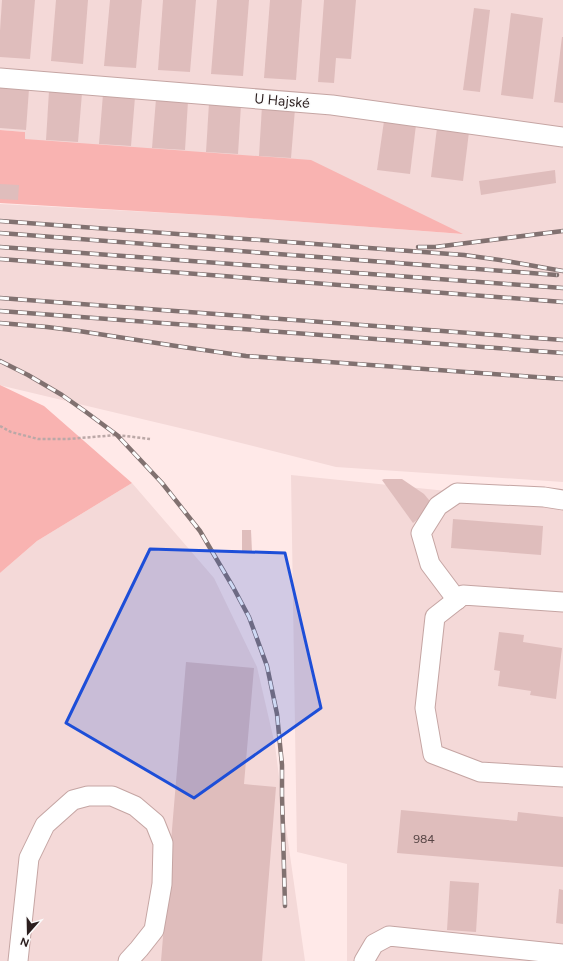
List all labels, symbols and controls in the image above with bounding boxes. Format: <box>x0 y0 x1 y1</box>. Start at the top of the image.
street label: U Hajské <box>254 90 311 112</box>
house number: 984 <box>413 832 435 846</box>
north arrow <box>8 913 48 953</box>
text: N <box>19 934 31 949</box>

